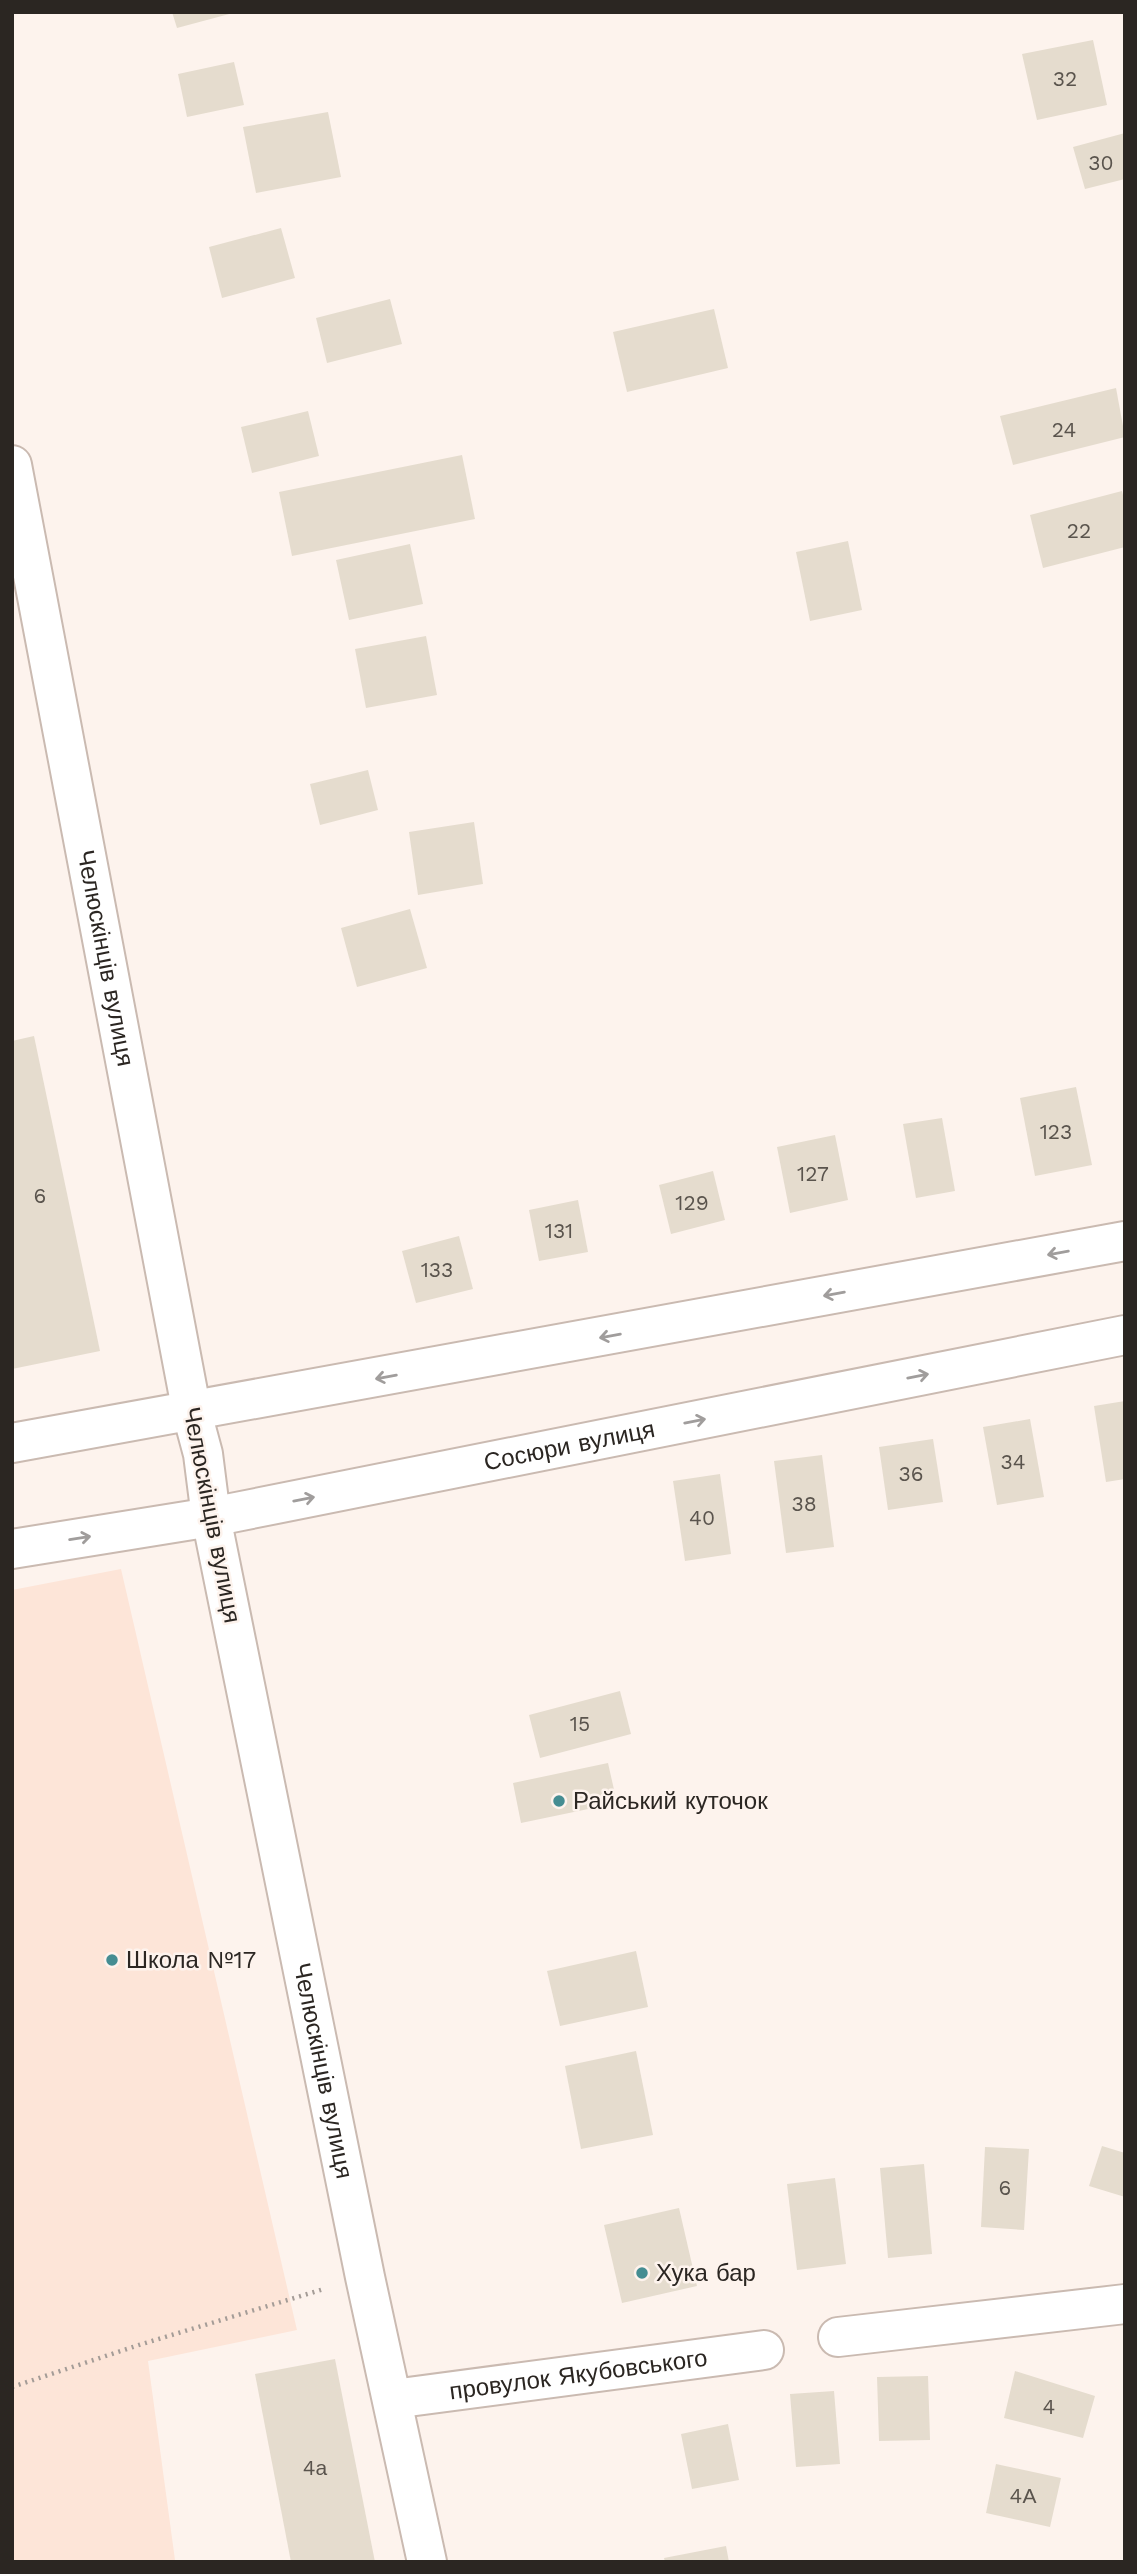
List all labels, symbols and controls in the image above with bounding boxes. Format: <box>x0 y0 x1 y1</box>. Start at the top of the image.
house number: 32 <box>1053 66 1077 91</box>
house number: 30 <box>1088 150 1114 175</box>
house number: 24 <box>1052 417 1076 442</box>
house number: 22 <box>1067 518 1091 543</box>
street label: Челюскінців вулиця <box>71 848 140 1069</box>
house number: 123 <box>1040 1119 1072 1144</box>
house number: 127 <box>797 1161 829 1186</box>
house number: 6 <box>34 1183 46 1208</box>
house number: 129 <box>675 1190 709 1215</box>
house number: 131 <box>545 1218 573 1243</box>
one-way arrow <box>1047 1247 1070 1260</box>
house number: 133 <box>421 1257 453 1282</box>
one-way arrow <box>823 1288 846 1302</box>
one-way arrow <box>599 1329 622 1343</box>
one-way arrow <box>906 1369 929 1382</box>
one-way arrow <box>375 1370 398 1384</box>
street label: Челюскінців вулиця <box>177 1405 247 1625</box>
one-way arrow <box>683 1413 706 1427</box>
street label: Сосюри вулиця <box>482 1415 657 1476</box>
house number: 34 <box>1000 1449 1026 1474</box>
house number: 36 <box>898 1461 924 1486</box>
one-way arrow <box>292 1491 315 1505</box>
house number: 38 <box>791 1491 817 1516</box>
house number: 40 <box>689 1505 715 1530</box>
one-way arrow <box>68 1531 91 1544</box>
house number: 15 <box>570 1711 590 1736</box>
place label: Райський куточок <box>573 1787 768 1815</box>
marker: Райський куточок <box>551 1793 567 1809</box>
place label: Школа №17 <box>126 1946 256 1974</box>
marker: Школа №17 <box>104 1952 120 1968</box>
street label: Челюскінців вулиця <box>288 1960 359 2181</box>
house number: 6 <box>999 2175 1011 2200</box>
place label: Хука бар <box>656 2259 756 2287</box>
marker: Хука бар <box>634 2265 650 2281</box>
street label: провулок Якубовського <box>448 2344 709 2405</box>
house number: 4 <box>1043 2394 1055 2419</box>
house number: 4а <box>303 2455 328 2480</box>
house number: 4А <box>1010 2483 1036 2508</box>

